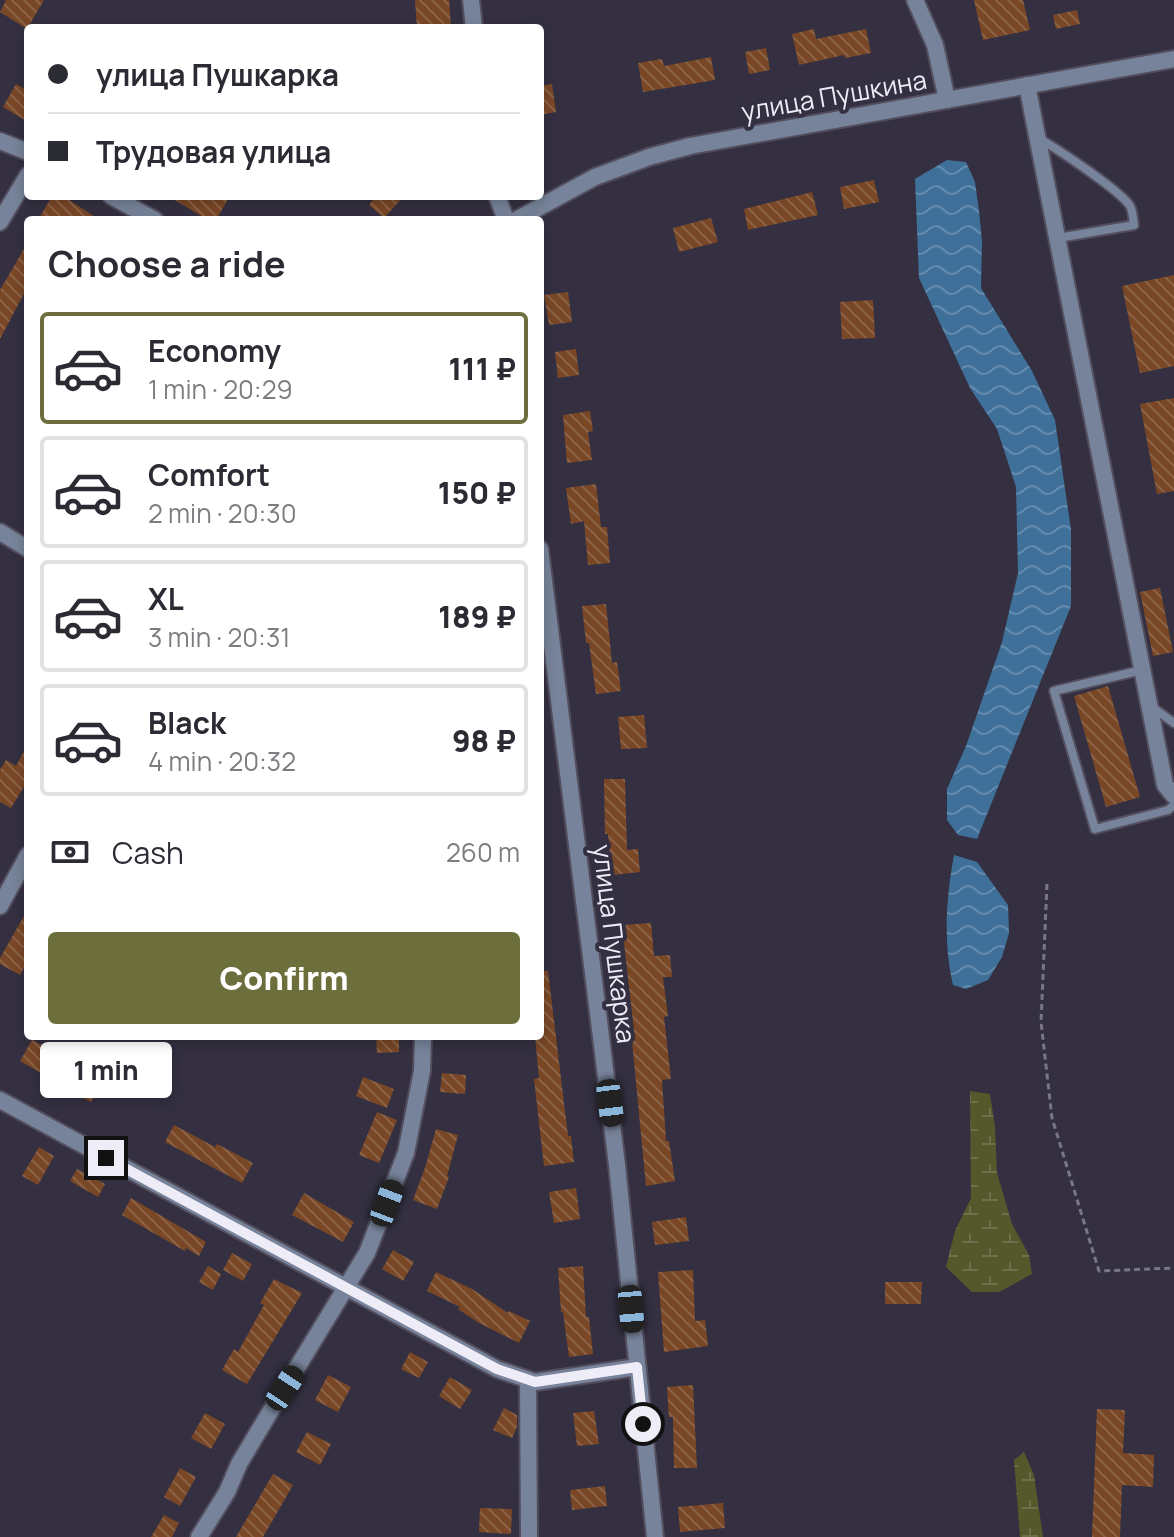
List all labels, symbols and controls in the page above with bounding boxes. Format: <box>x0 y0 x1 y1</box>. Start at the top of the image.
text: улица Пушкарка <box>96 54 339 95</box>
street label: улица Пушкина <box>738 61 929 129</box>
text: Трудовая улица <box>96 131 331 172</box>
text: Choose a ride <box>48 239 286 288</box>
text: Economy <box>148 330 281 371</box>
icon: car <box>52 332 124 404</box>
text: 111 ₽ <box>448 348 516 389</box>
text: 1 min · 20:29 <box>148 371 293 407</box>
text: Comfort <box>148 454 270 495</box>
icon: car <box>52 456 124 528</box>
text: 150 ₽ <box>438 472 516 513</box>
text: 2 min · 20:30 <box>148 495 297 531</box>
text: XL <box>148 578 184 619</box>
icon: car <box>52 580 124 652</box>
text: 189 ₽ <box>438 596 516 637</box>
text: 3 min · 20:31 <box>148 619 290 655</box>
text: Black <box>148 702 226 743</box>
icon: car <box>52 704 124 776</box>
text: 98 ₽ <box>452 720 516 761</box>
text: 4 min · 20:32 <box>148 743 296 779</box>
icon: cash <box>48 830 92 874</box>
text: Cash <box>112 832 184 873</box>
text: 260 m <box>446 834 520 870</box>
street label: улица Пушкарка <box>585 842 645 1045</box>
button: Confirm <box>48 932 520 1024</box>
callout: 1 min <box>40 1042 172 1098</box>
text: 1 min <box>73 1052 139 1088</box>
car <box>595 1078 625 1128</box>
route end <box>88 1140 124 1176</box>
car <box>367 1176 407 1230</box>
car <box>617 1284 645 1334</box>
car <box>262 1361 308 1415</box>
route start <box>625 1406 661 1442</box>

